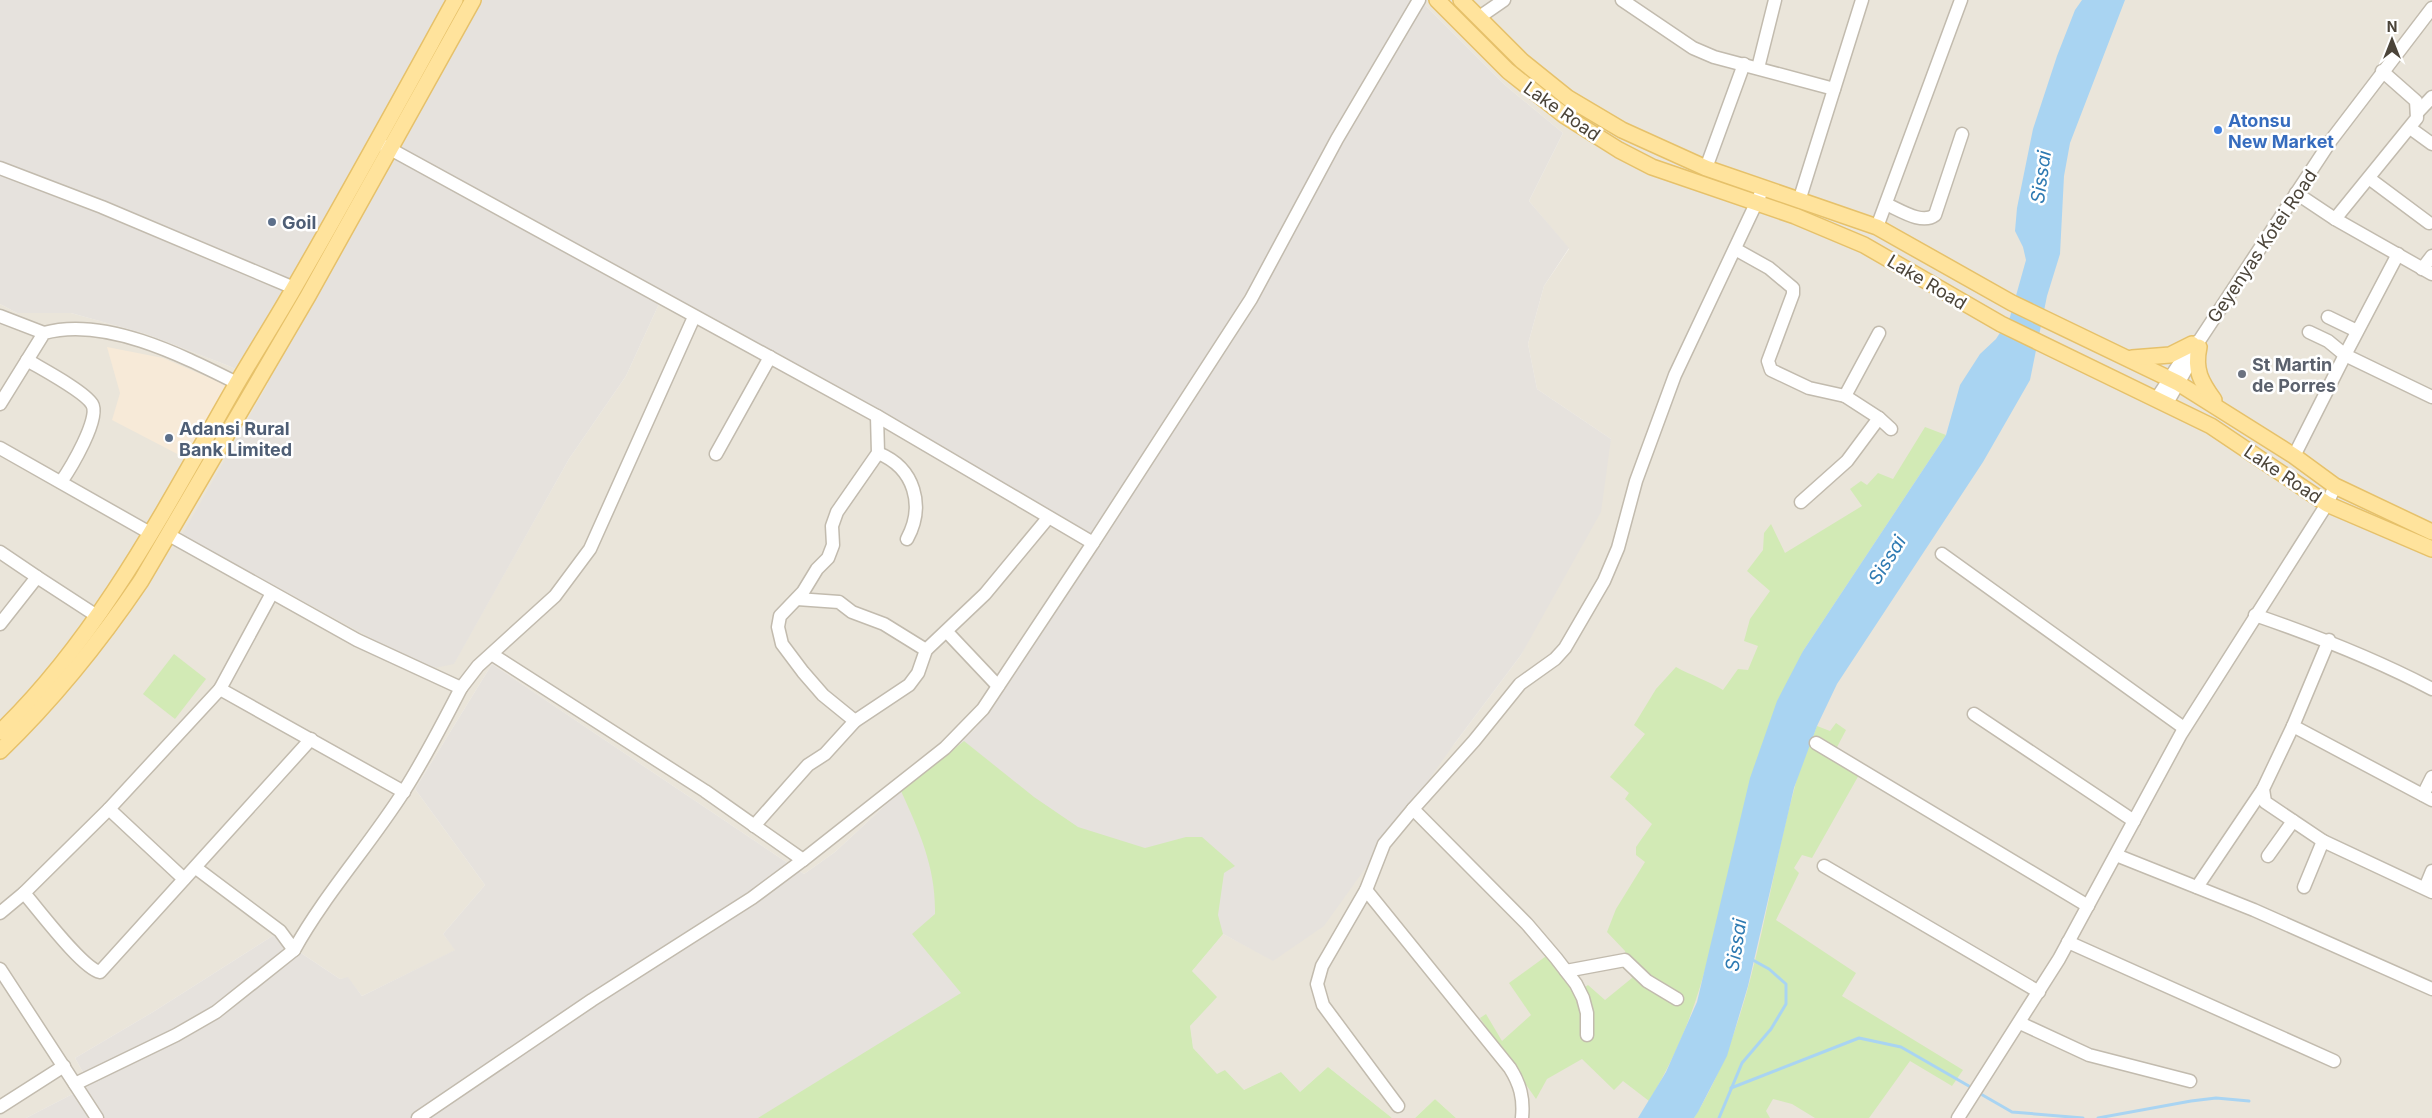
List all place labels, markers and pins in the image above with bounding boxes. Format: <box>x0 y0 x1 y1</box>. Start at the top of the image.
place label: Atonsu New Market <box>2228 110 2334 152</box>
marker: Atonsu New Market <box>2212 124 2224 136</box>
place label: Goil <box>282 212 316 233</box>
marker: Goil <box>266 216 278 228</box>
place label: St Martin de Porres <box>2252 354 2336 396</box>
marker: St Martin de Porres <box>2236 368 2248 380</box>
place label: Adansi Rural Bank Limited <box>179 418 292 460</box>
marker: Adansi Rural Bank Limited <box>163 432 175 444</box>

